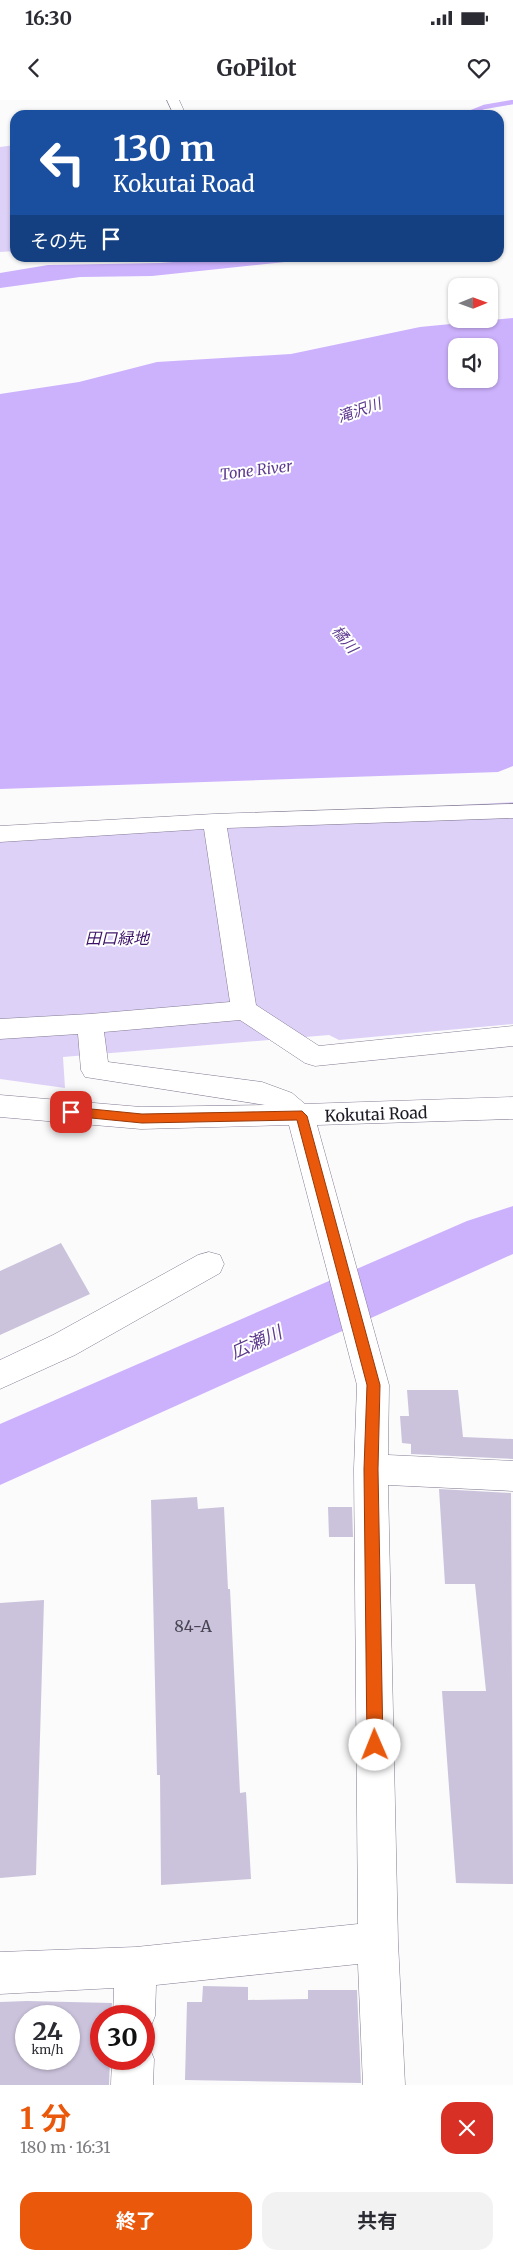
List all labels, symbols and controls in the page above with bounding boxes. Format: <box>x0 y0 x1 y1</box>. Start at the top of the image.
text: 16:30 <box>25 6 72 30</box>
icon: back <box>20 54 48 82</box>
text: GoPilot <box>216 54 297 82</box>
icon: heart <box>465 54 493 82</box>
text: 130 m <box>113 127 215 171</box>
icon: left <box>30 130 95 195</box>
text: Kokutai Road <box>113 170 255 198</box>
icon: arrive <box>97 225 125 253</box>
text: その先 <box>30 229 87 253</box>
north arrow <box>448 278 498 328</box>
map controls <box>448 278 498 388</box>
button: sound <box>448 338 498 388</box>
water label: 滝沢川 <box>335 393 385 426</box>
water label: Tone River <box>219 456 294 484</box>
water label: 橘川 <box>328 621 363 658</box>
park label: 田口緑地 <box>85 928 151 948</box>
pin <box>50 1091 92 1133</box>
icon: arrive <box>57 1098 85 1126</box>
street label: Kokutai Road <box>324 1102 428 1126</box>
water label: 広瀬川 <box>227 1320 287 1363</box>
house number: 84-A <box>174 1616 212 1636</box>
position arrow <box>348 1718 400 1770</box>
speed limit sign: 30 <box>90 2005 155 2070</box>
text: 24 <box>32 2015 63 2047</box>
text: km/h <box>32 2042 63 2057</box>
text: 1 分 <box>20 2099 71 2137</box>
button: close <box>441 2102 493 2154</box>
text: 180 m · 16:31 <box>20 2137 111 2157</box>
button: 終了 <box>20 2192 252 2250</box>
button: 共有 <box>262 2192 493 2250</box>

